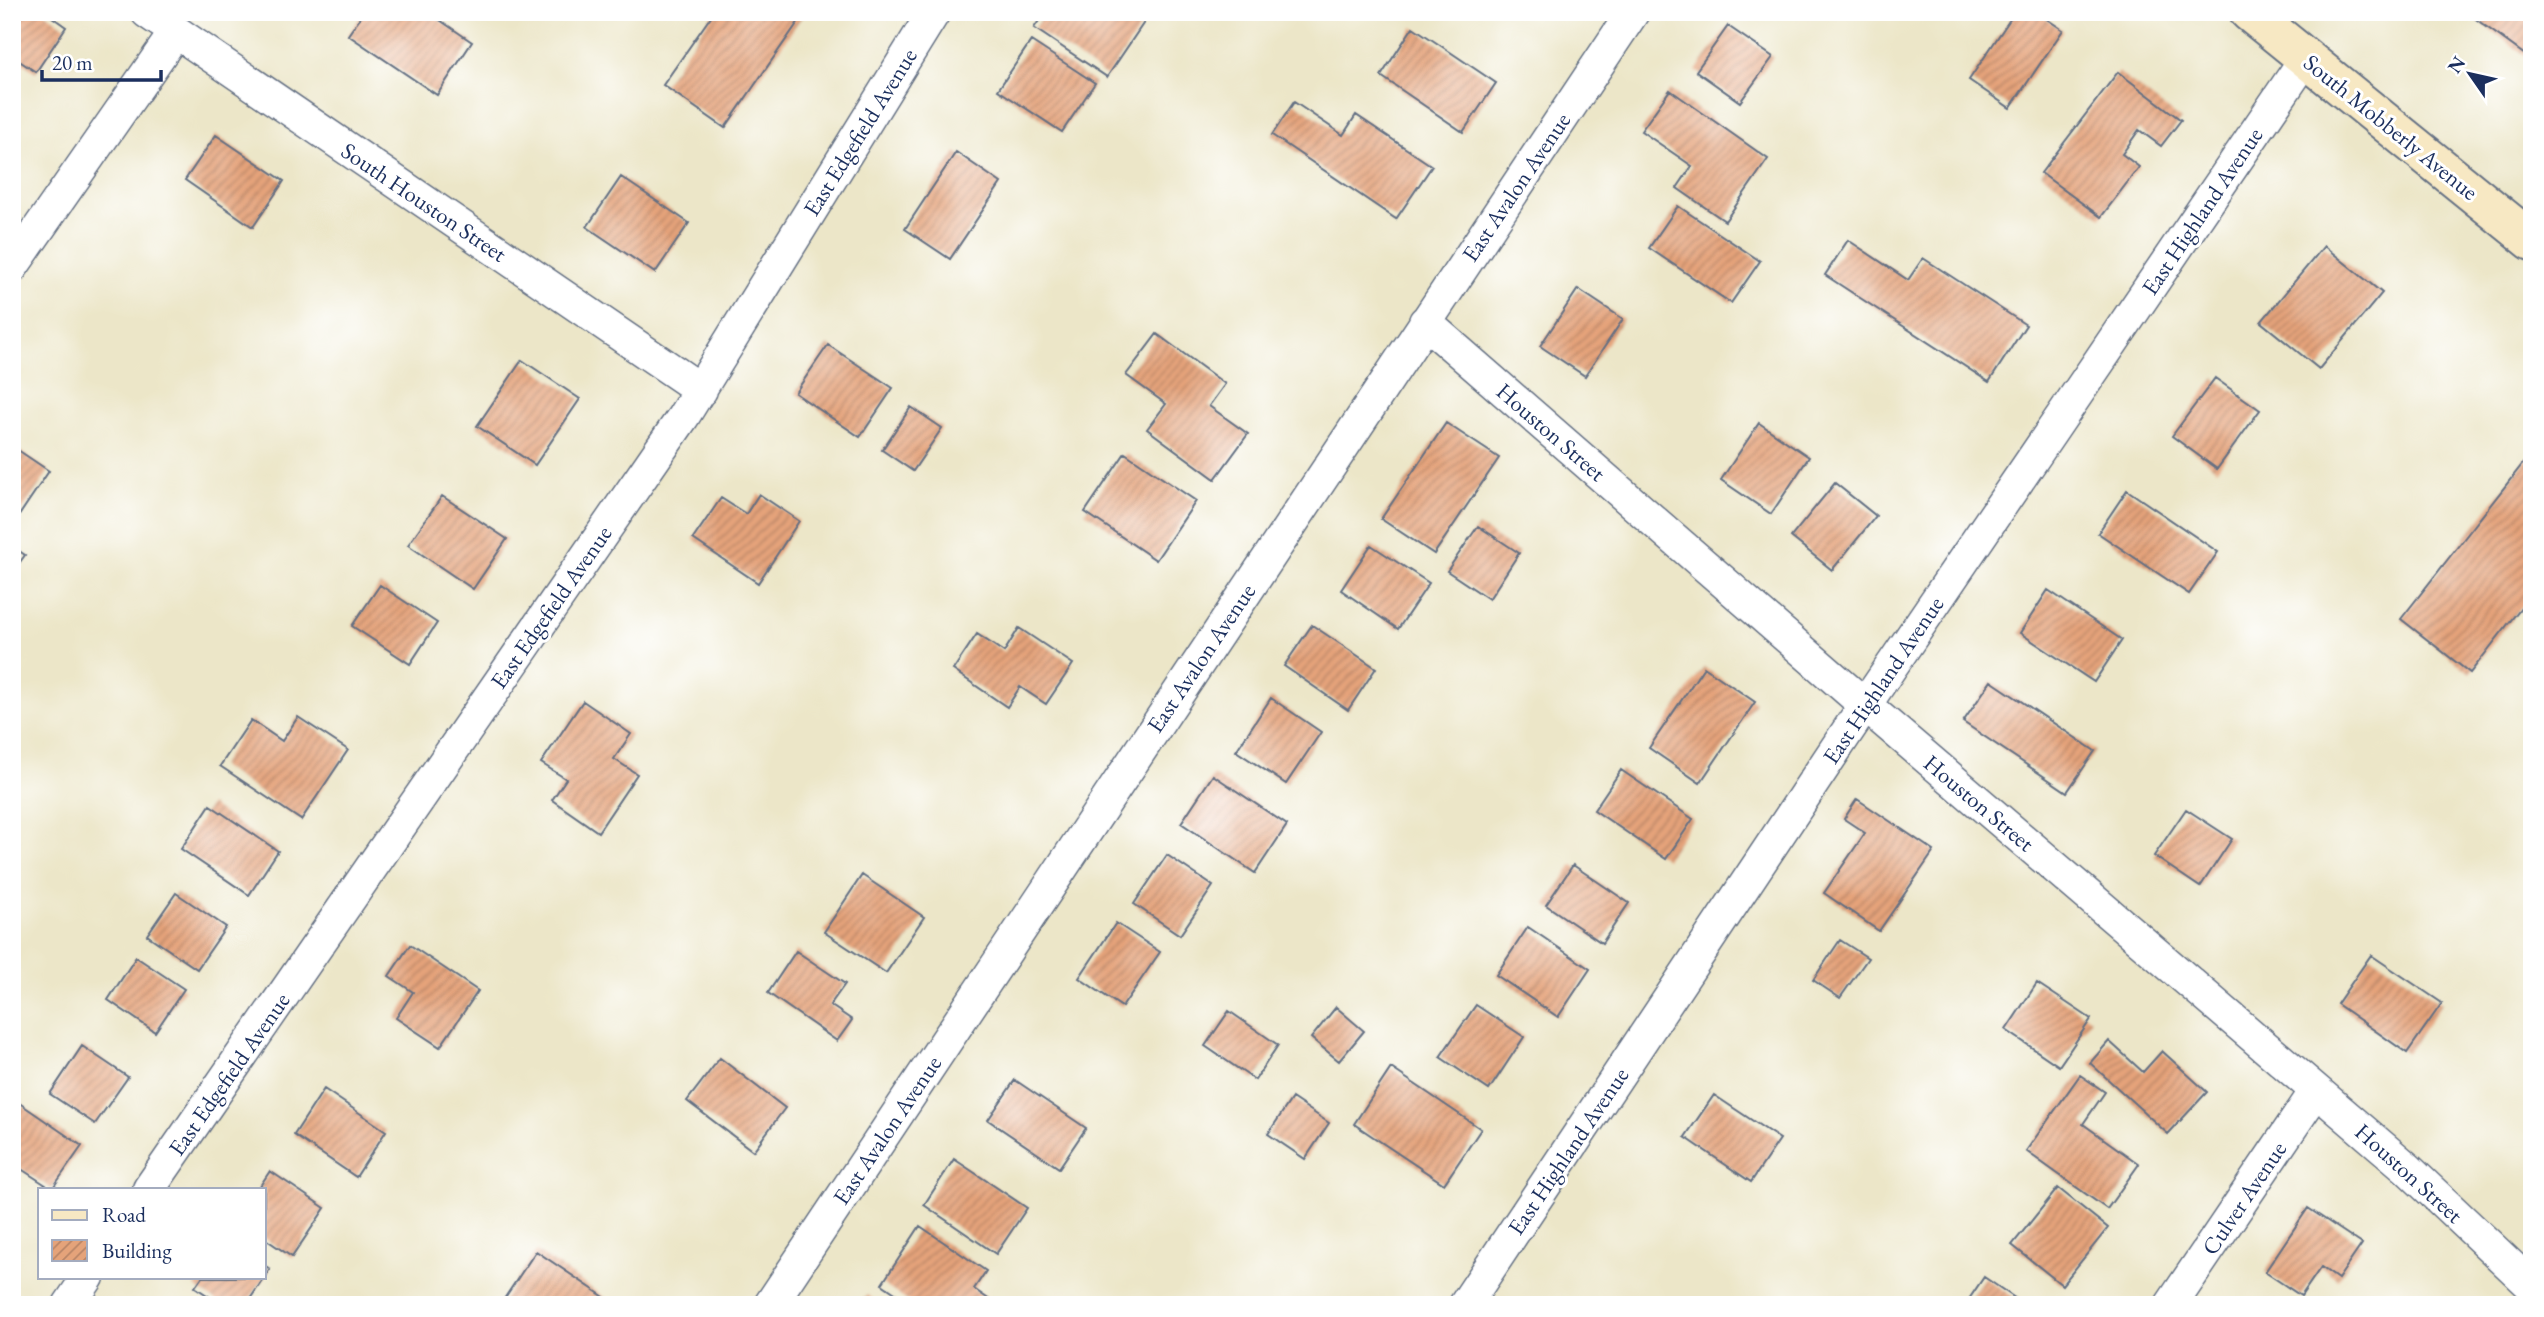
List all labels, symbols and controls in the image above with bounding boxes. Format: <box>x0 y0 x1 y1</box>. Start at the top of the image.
scale bar <box>42 38 161 82</box>
north arrow <box>2436 38 2506 108</box>
street label: East Edgefield Avenue <box>796 42 924 222</box>
street label: South Mobberly Avenue <box>2298 47 2484 207</box>
text: 20 m <box>52 49 93 76</box>
text: N <box>2442 51 2471 78</box>
street label: East Avalon Avenue <box>1455 107 1577 267</box>
street label: East Highland Avenue <box>2135 121 2269 301</box>
street label: South Houston Street <box>335 136 513 269</box>
street label: Houston Street <box>1490 376 1613 488</box>
street label: East Edgefield Avenue <box>484 520 619 694</box>
street label: East Avalon Avenue <box>1140 578 1262 738</box>
street label: East Highland Avenue <box>1816 590 1950 770</box>
street label: Houston Street <box>1917 748 2041 859</box>
street label: East Edgefield Avenue <box>162 987 297 1161</box>
street label: East Avalon Avenue <box>826 1050 948 1210</box>
street label: East Highland Avenue <box>1501 1061 1635 1241</box>
street label: Houston Street <box>2349 1117 2470 1230</box>
street label: Culver Avenue <box>2195 1135 2293 1261</box>
legend <box>38 1188 266 1278</box>
text: Road <box>102 1201 146 1228</box>
text: Building <box>102 1237 172 1264</box>

